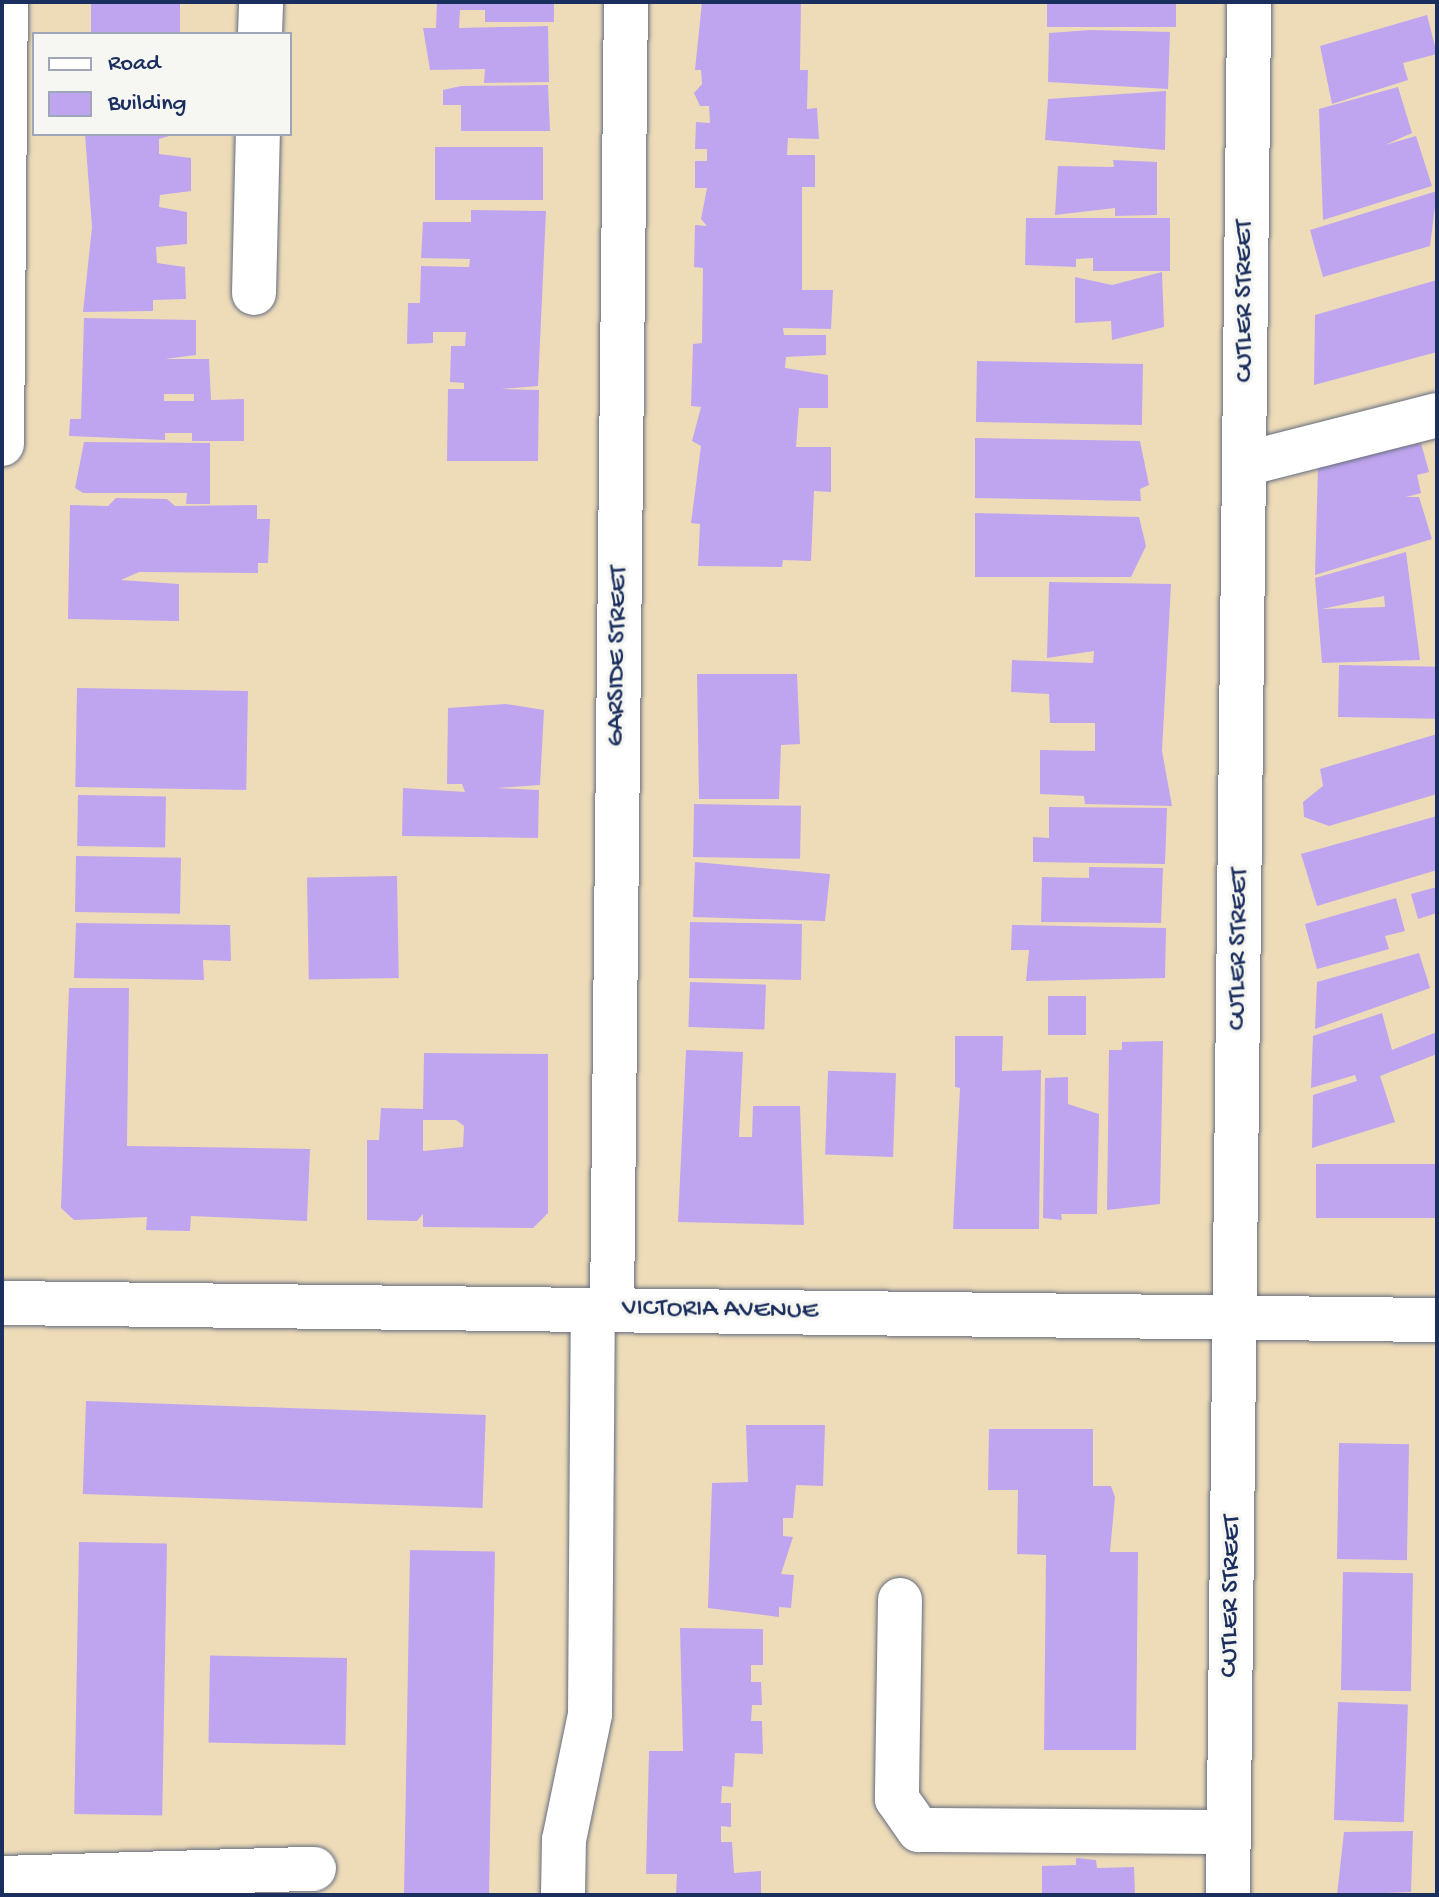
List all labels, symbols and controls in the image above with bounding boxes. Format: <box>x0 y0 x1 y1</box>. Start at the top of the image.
legend <box>32 32 292 136</box>
text: Road <box>108 50 160 79</box>
text: Building <box>108 90 186 119</box>
street label: CUTLER STREET <box>1230 220 1262 382</box>
street label: GARSIDE STREET <box>602 565 636 747</box>
street label: CUTLER STREET <box>1223 867 1257 1031</box>
street label: VICTORIA AVENUE <box>622 1294 818 1328</box>
street label: CUTLER STREET <box>1215 1514 1249 1678</box>

